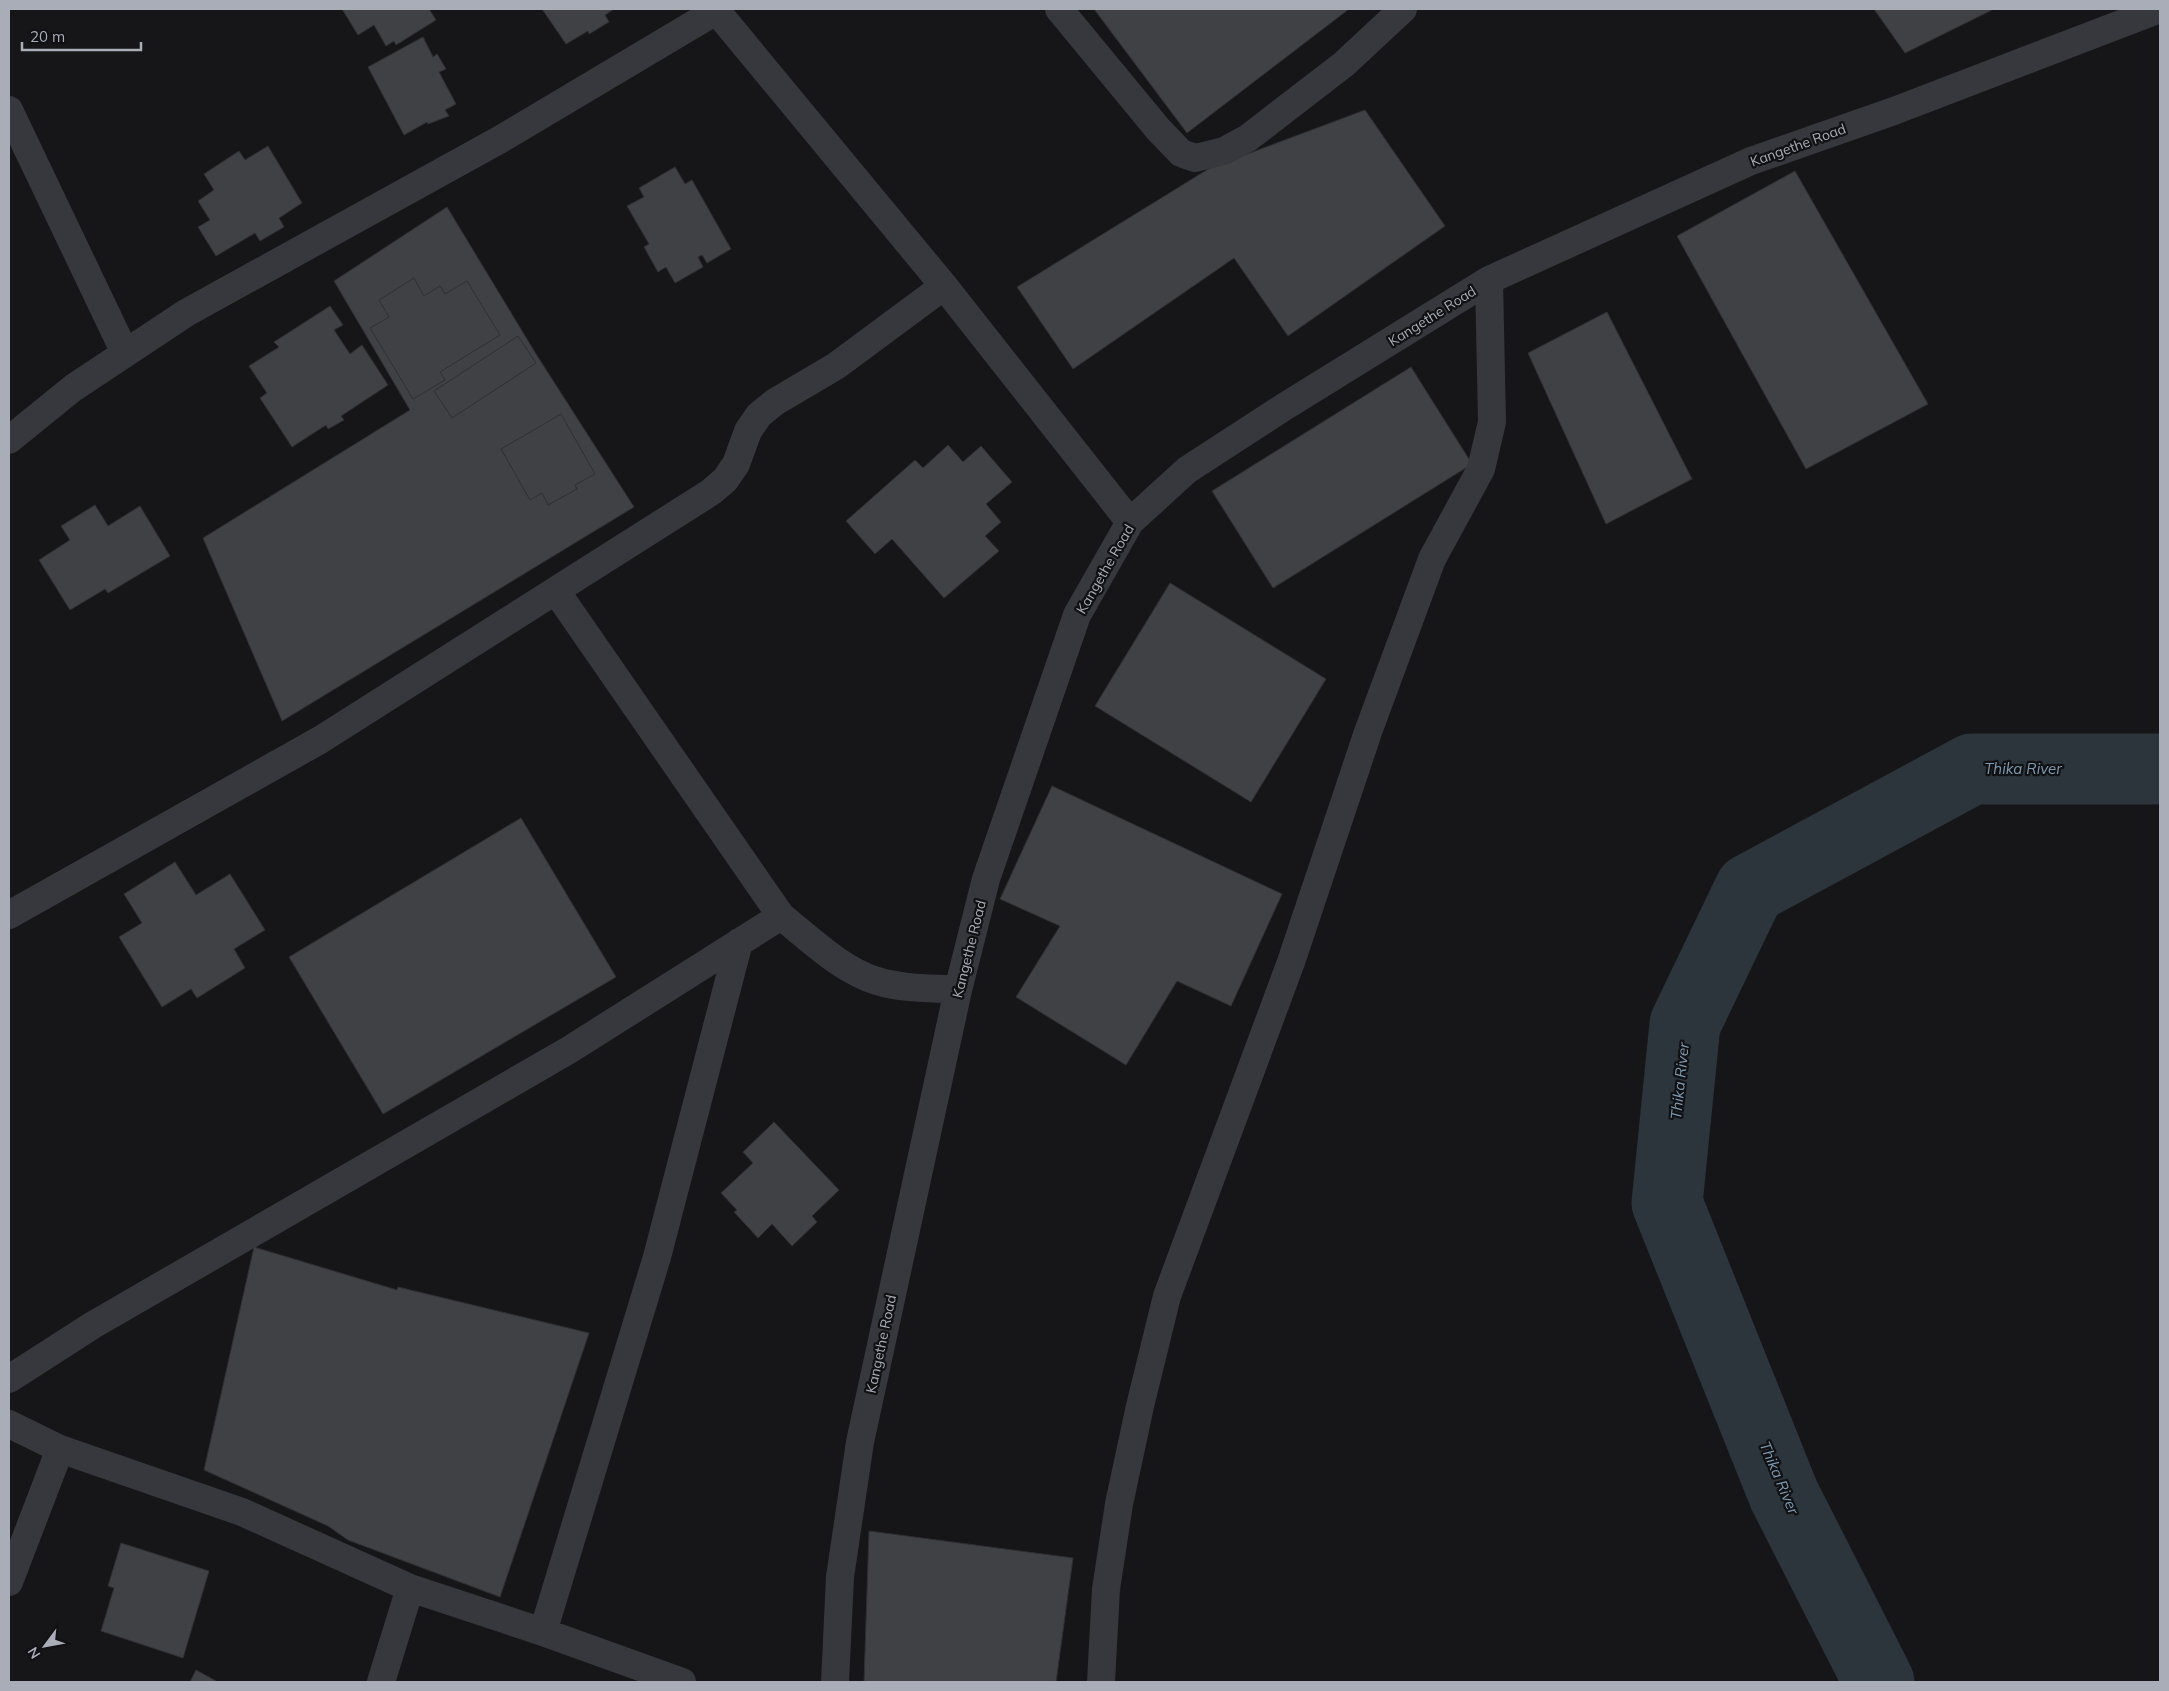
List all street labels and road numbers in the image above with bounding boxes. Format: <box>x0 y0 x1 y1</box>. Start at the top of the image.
street label: Kangethe Road <box>1748 119 1848 171</box>
street label: Kangethe Road <box>1385 282 1479 350</box>
street label: Kangethe Road <box>1072 521 1138 617</box>
street label: Kangethe Road <box>948 898 990 1000</box>
street label: Kangethe Road <box>862 1293 900 1395</box>

